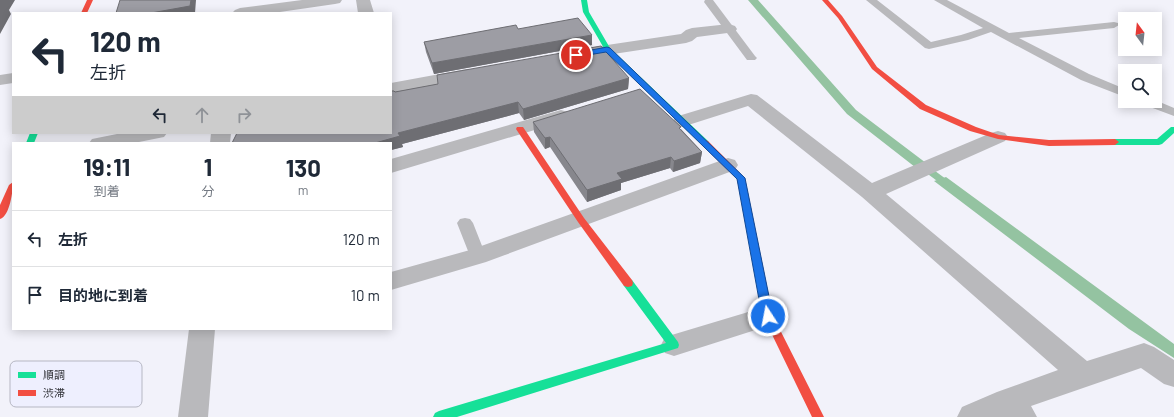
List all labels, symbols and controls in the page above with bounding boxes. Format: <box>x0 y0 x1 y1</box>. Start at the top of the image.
north arrow <box>1118 12 1162 56</box>
map controls <box>1118 12 1162 108</box>
text: 120 m <box>90 24 161 58</box>
icon: left <box>24 28 76 80</box>
pin <box>559 38 593 72</box>
icon: arrive <box>565 44 587 66</box>
text: 左折 <box>90 61 126 83</box>
button: search <box>1118 64 1162 108</box>
icon: left <box>149 104 171 126</box>
icon: ahead <box>191 104 213 126</box>
icon: right <box>233 104 255 126</box>
text: 19:11 <box>83 152 130 181</box>
text: 1 <box>204 152 212 181</box>
text: 130 <box>286 153 321 182</box>
text: m <box>298 182 309 198</box>
text: 到着 <box>94 183 120 199</box>
text: 分 <box>201 183 215 199</box>
icon: left <box>24 228 46 250</box>
text: 左折 <box>58 230 88 248</box>
text: 120 m <box>343 230 380 248</box>
icon: arrive <box>24 284 46 306</box>
text: 目的地に到着 <box>58 286 148 304</box>
text: 10 m <box>351 286 380 304</box>
position arrow <box>747 295 789 337</box>
legend <box>10 361 142 407</box>
text: 順調 <box>43 368 65 381</box>
text: 渋滞 <box>43 386 65 399</box>

